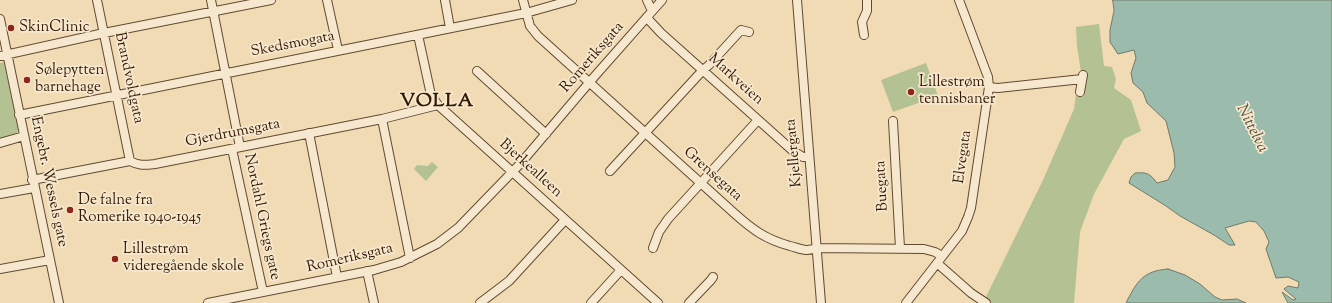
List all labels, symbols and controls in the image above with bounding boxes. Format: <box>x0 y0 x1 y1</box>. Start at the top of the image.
place label: SkinClinic <box>19 19 90 37</box>
street label: Romeriksgata <box>557 19 629 97</box>
marker: SkinClinic <box>6 23 16 33</box>
street label: Skedsmogata <box>250 28 336 62</box>
street label: Brandvoldgata <box>110 31 146 125</box>
street label: Markveien <box>704 50 766 110</box>
place label: Sølepytten barnehage <box>35 62 104 97</box>
place label: Lillestrøm tennisbaner <box>919 74 995 109</box>
marker: Sølepytten barnehage <box>22 75 32 85</box>
marker: Lillestrøm tennisbaner <box>906 87 916 97</box>
district label: VOLLA <box>400 92 474 114</box>
water label: Nittelva <box>1231 102 1271 156</box>
street label: Engebr. Wessels gate <box>25 115 71 249</box>
street label: Gjerdrumsgata <box>184 116 282 152</box>
street label: Kjellergata <box>783 118 807 188</box>
street label: Elvegata <box>951 129 977 185</box>
street label: Bjerkealleen <box>495 136 565 202</box>
street label: Grensegata <box>679 144 745 206</box>
street label: Nordahl Griegs gate <box>239 152 283 282</box>
street label: Buegata <box>873 160 893 212</box>
place label: De falne fra Romerike 1940-1945 <box>78 192 201 227</box>
marker: De falne fra Romerike 1940-1945 <box>65 205 75 215</box>
street label: Romeriksgata <box>305 240 395 278</box>
place label: Lillestrøm videregående skole <box>123 241 244 276</box>
marker: Lillestrøm videregående skole <box>110 254 120 264</box>

